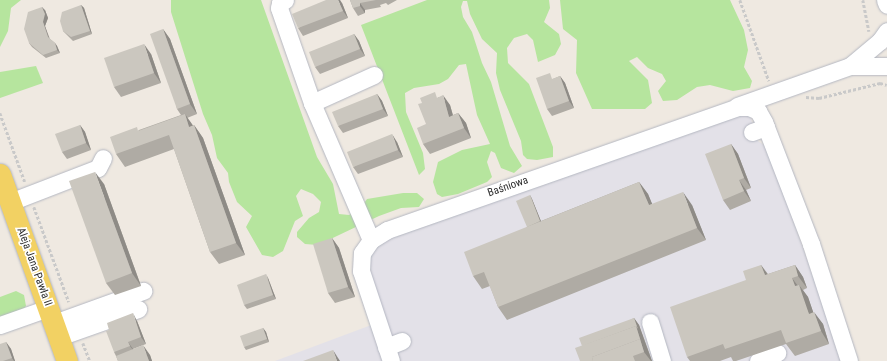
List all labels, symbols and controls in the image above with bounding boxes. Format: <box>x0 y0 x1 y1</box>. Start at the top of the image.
street label: Baśniowa <box>486 174 530 200</box>
street label: Aleja Jana Pawła II <box>14 226 54 308</box>

